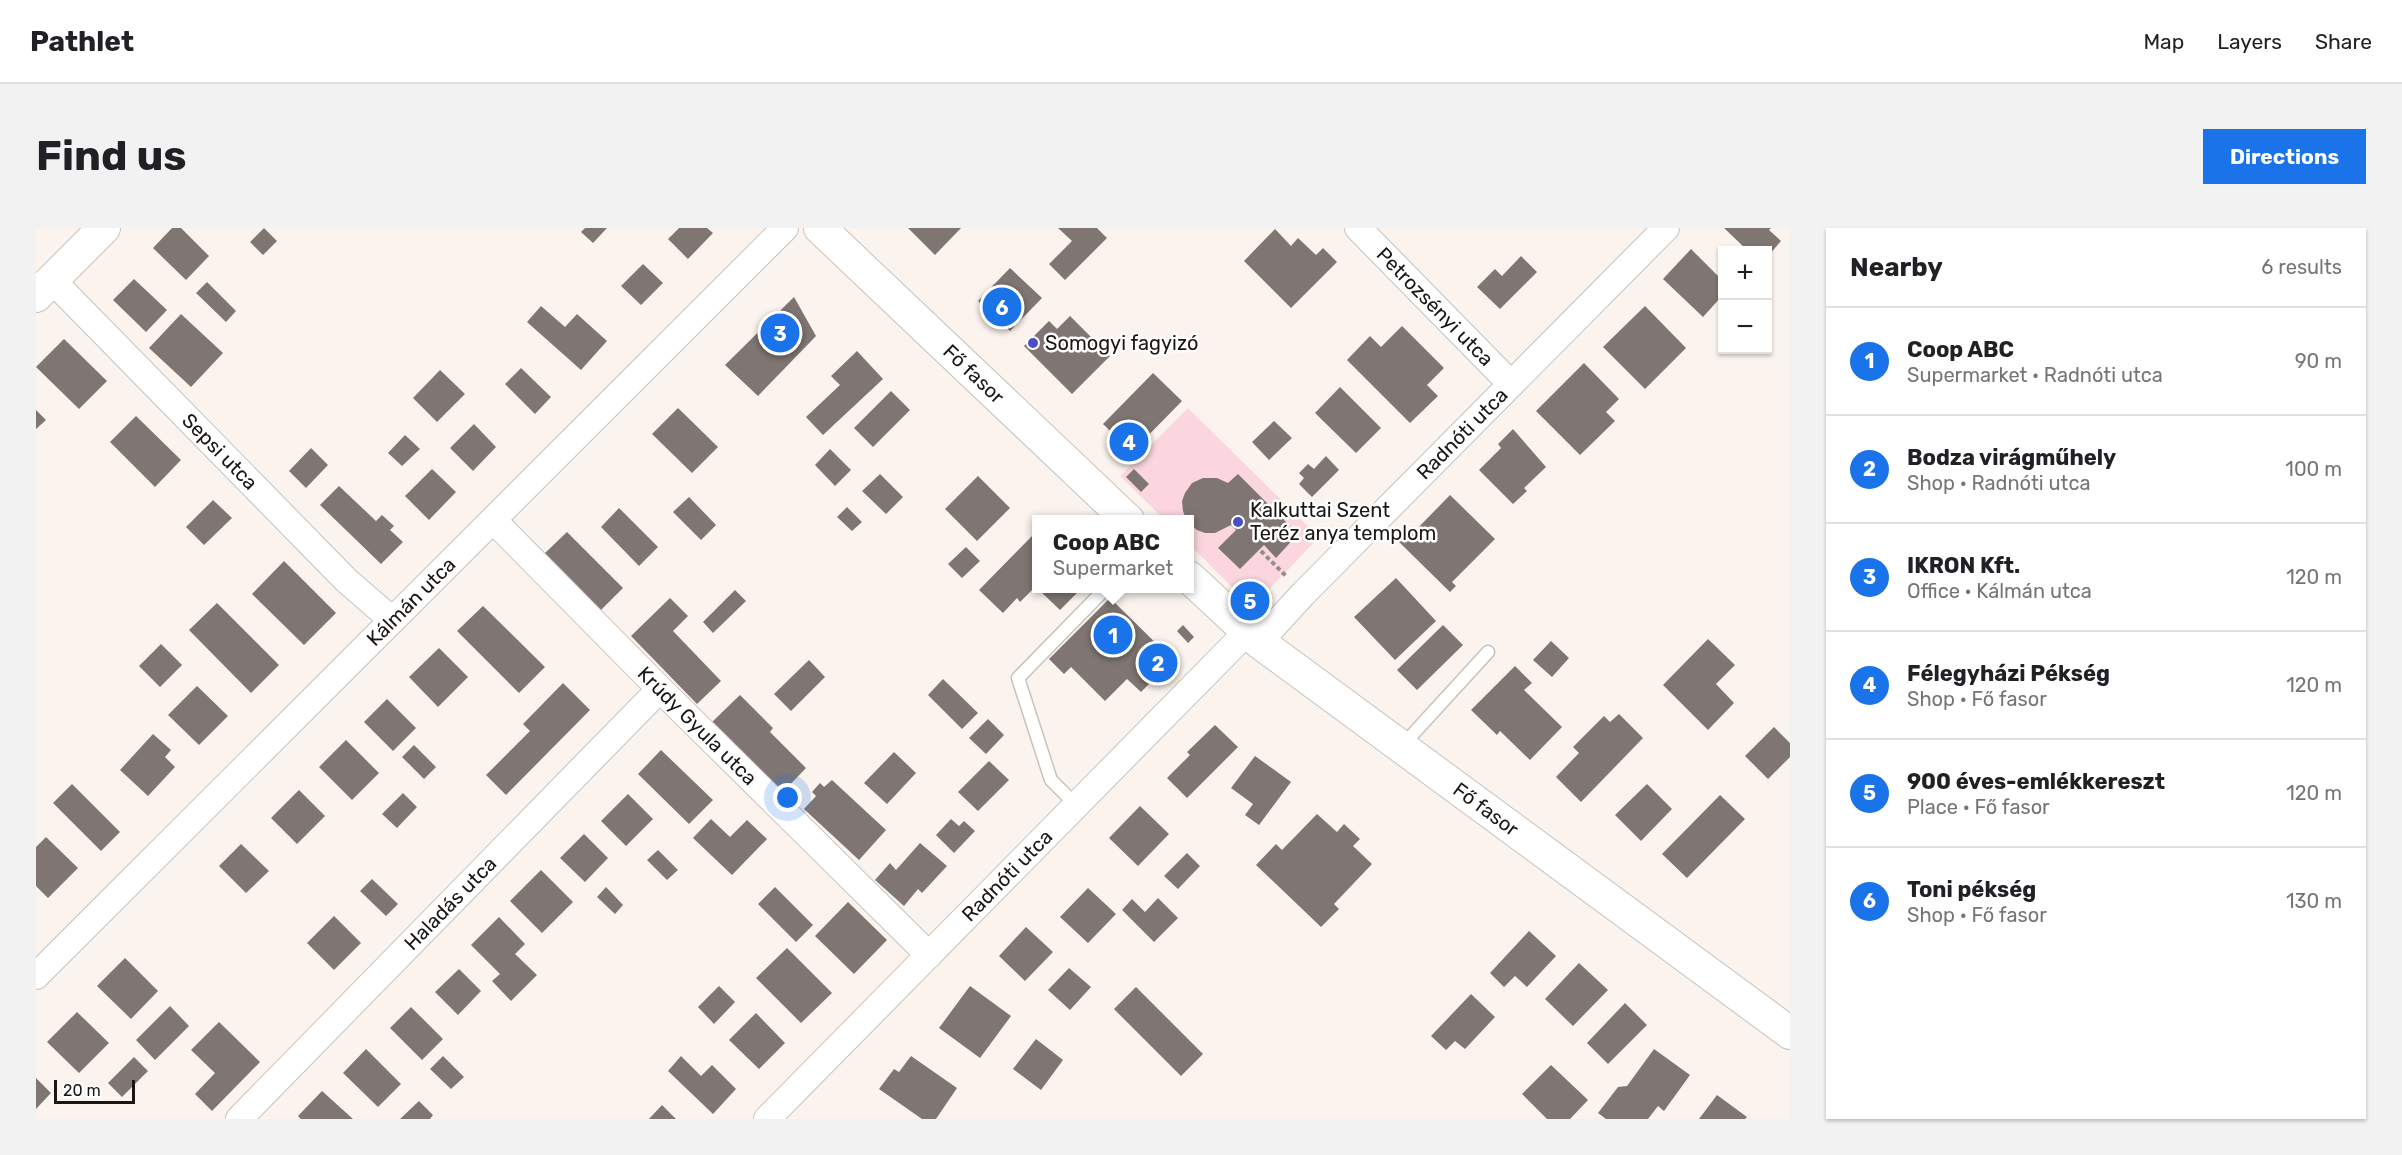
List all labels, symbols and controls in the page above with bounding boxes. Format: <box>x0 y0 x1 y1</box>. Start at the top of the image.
text: Pathlet <box>30 25 134 58</box>
text: Map <box>2143 29 2184 54</box>
text: Layers <box>2217 29 2282 54</box>
text: Share <box>2315 29 2372 54</box>
button: Directions <box>2203 129 2366 184</box>
text: Find us <box>36 131 187 181</box>
street label: Petrozsényi utca <box>1372 242 1498 371</box>
map controls <box>1718 246 1772 354</box>
button: + <box>1718 246 1772 300</box>
text: Nearby <box>1850 252 1943 283</box>
text: 6 results <box>2261 255 2342 279</box>
pin: 6 <box>982 284 1022 329</box>
button: − <box>1718 300 1772 354</box>
pin: 3 <box>760 310 800 356</box>
place label: Somogyi fagyizó <box>1045 331 1198 355</box>
marker: Somogyi fagyizó <box>1026 336 1040 350</box>
text: Coop ABC <box>1907 336 2014 363</box>
street label: Fő fasor <box>938 339 1010 409</box>
text: 1 <box>1865 349 1874 373</box>
text: 90 m <box>2295 349 2342 373</box>
text: Supermarket · Radnóti utca <box>1907 363 2163 387</box>
street label: Radnóti utca <box>1412 383 1513 484</box>
street label: Sepsi utca <box>177 408 263 495</box>
pin: 4 <box>1110 420 1148 464</box>
text: Bodza virágműhely <box>1907 444 2116 471</box>
text: 2 <box>1863 457 1876 481</box>
text: 100 m <box>2285 457 2342 481</box>
text: Shop · Radnóti utca <box>1907 471 2090 495</box>
place label: Kalkuttai Szent Teréz anya templom <box>1250 498 1436 545</box>
popup <box>1032 515 1194 593</box>
marker: Kalkuttai Szent Teréz anya templom <box>1231 515 1245 529</box>
text: Coop ABC <box>1053 529 1160 556</box>
street label: Kálmán utca <box>362 552 460 651</box>
text: IKRON Kft. <box>1907 552 2020 579</box>
text: Supermarket <box>1053 556 1173 580</box>
text: 3 <box>1863 565 1876 589</box>
text: 120 m <box>2286 565 2342 589</box>
pin: 5 <box>1230 578 1270 623</box>
text: Office · Kálmán utca <box>1907 579 2092 603</box>
pin: 1 <box>1094 612 1132 658</box>
pin: 2 <box>1138 640 1178 686</box>
text: Félegyházi Pékség <box>1907 660 2110 687</box>
street label: Krúdy Gyula utca <box>633 661 762 790</box>
text: 4 <box>1863 673 1876 697</box>
text: 120 m <box>2286 673 2342 697</box>
text: Shop · Fő fasor <box>1907 687 2047 711</box>
text: 900 éves-emlékkereszt <box>1907 768 2165 795</box>
street label: Fő fasor <box>1449 777 1524 841</box>
text: 5 <box>1863 781 1876 805</box>
text: 120 m <box>2286 781 2342 805</box>
your location <box>773 783 802 812</box>
text: Place · Fő fasor <box>1907 795 2050 819</box>
street label: Radnóti utca <box>957 825 1057 926</box>
street label: Haladás utca <box>399 851 501 955</box>
text: Toni pékség <box>1907 876 2036 903</box>
text: 6 <box>1863 889 1876 913</box>
text: 130 m <box>2286 889 2342 913</box>
text: Shop · Fő fasor <box>1907 903 2047 927</box>
scale bar <box>54 1077 135 1104</box>
text: 20 m <box>63 1081 101 1100</box>

